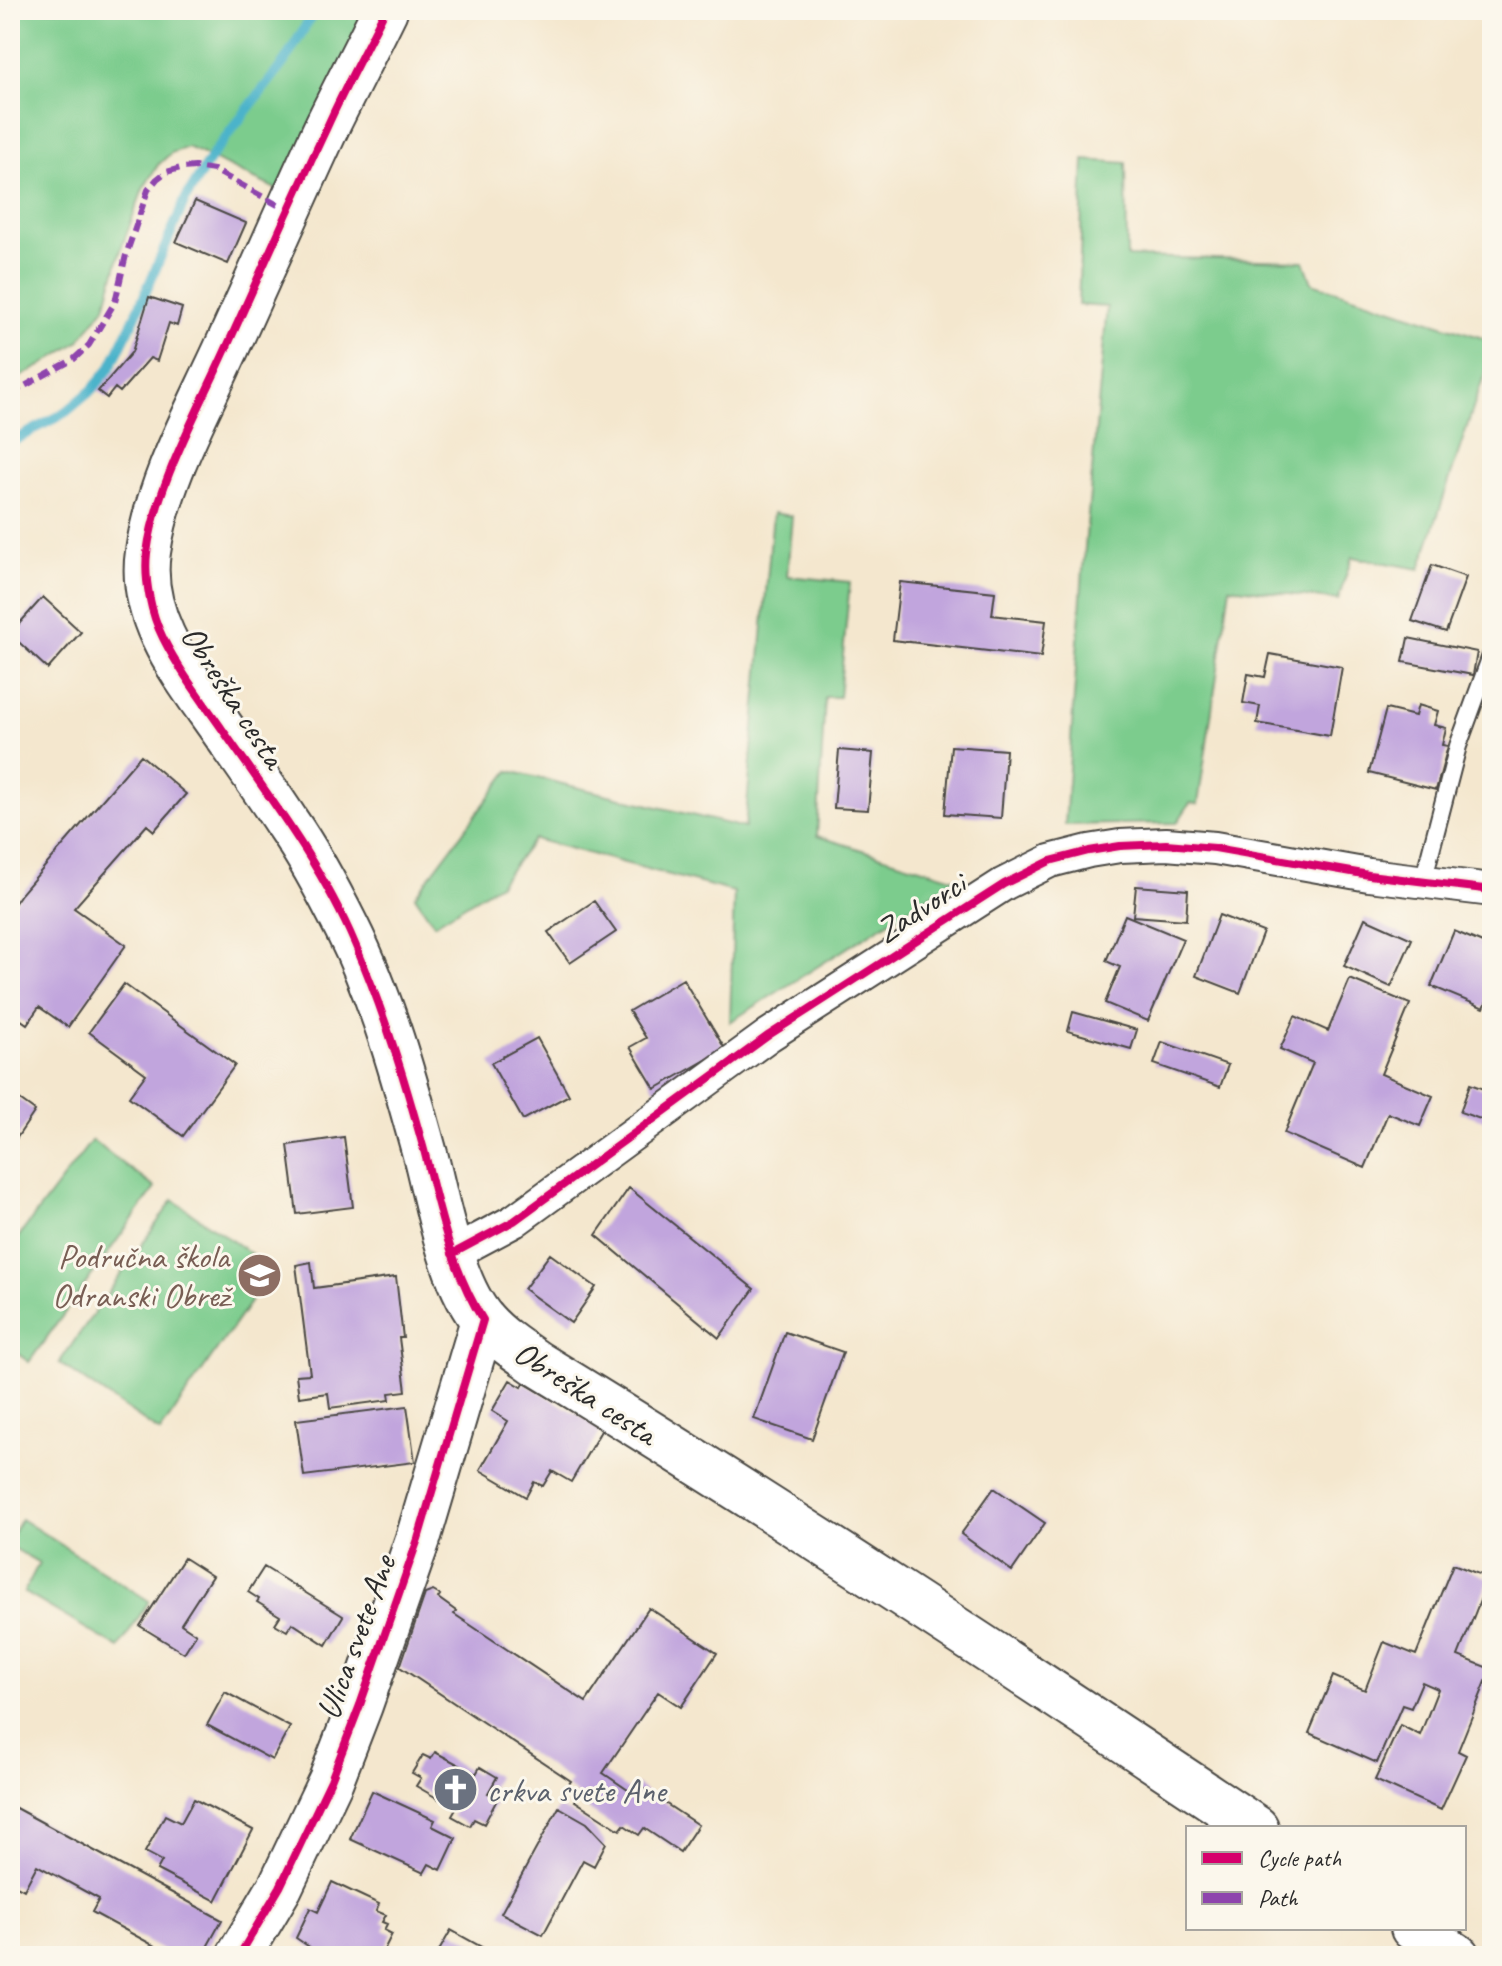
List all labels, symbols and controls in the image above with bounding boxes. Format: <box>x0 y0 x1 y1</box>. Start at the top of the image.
street label: Obreška cesta <box>171 617 297 778</box>
street label: Zadvorci <box>867 860 977 952</box>
place label: Područna škola Odranski Obrež <box>52 1235 233 1317</box>
school or university icon: Područna škola Odranski Obrež <box>236 1252 284 1300</box>
street label: Obreška cesta <box>506 1330 668 1456</box>
street label: Ulica svete Ane <box>306 1548 406 1725</box>
church icon: crkva svete Ane <box>432 1766 480 1814</box>
place label: crkva svete Ane <box>487 1769 669 1812</box>
legend <box>1186 1826 1466 1930</box>
text: Cycle path <box>1258 1843 1342 1873</box>
text: Path <box>1258 1883 1299 1913</box>

